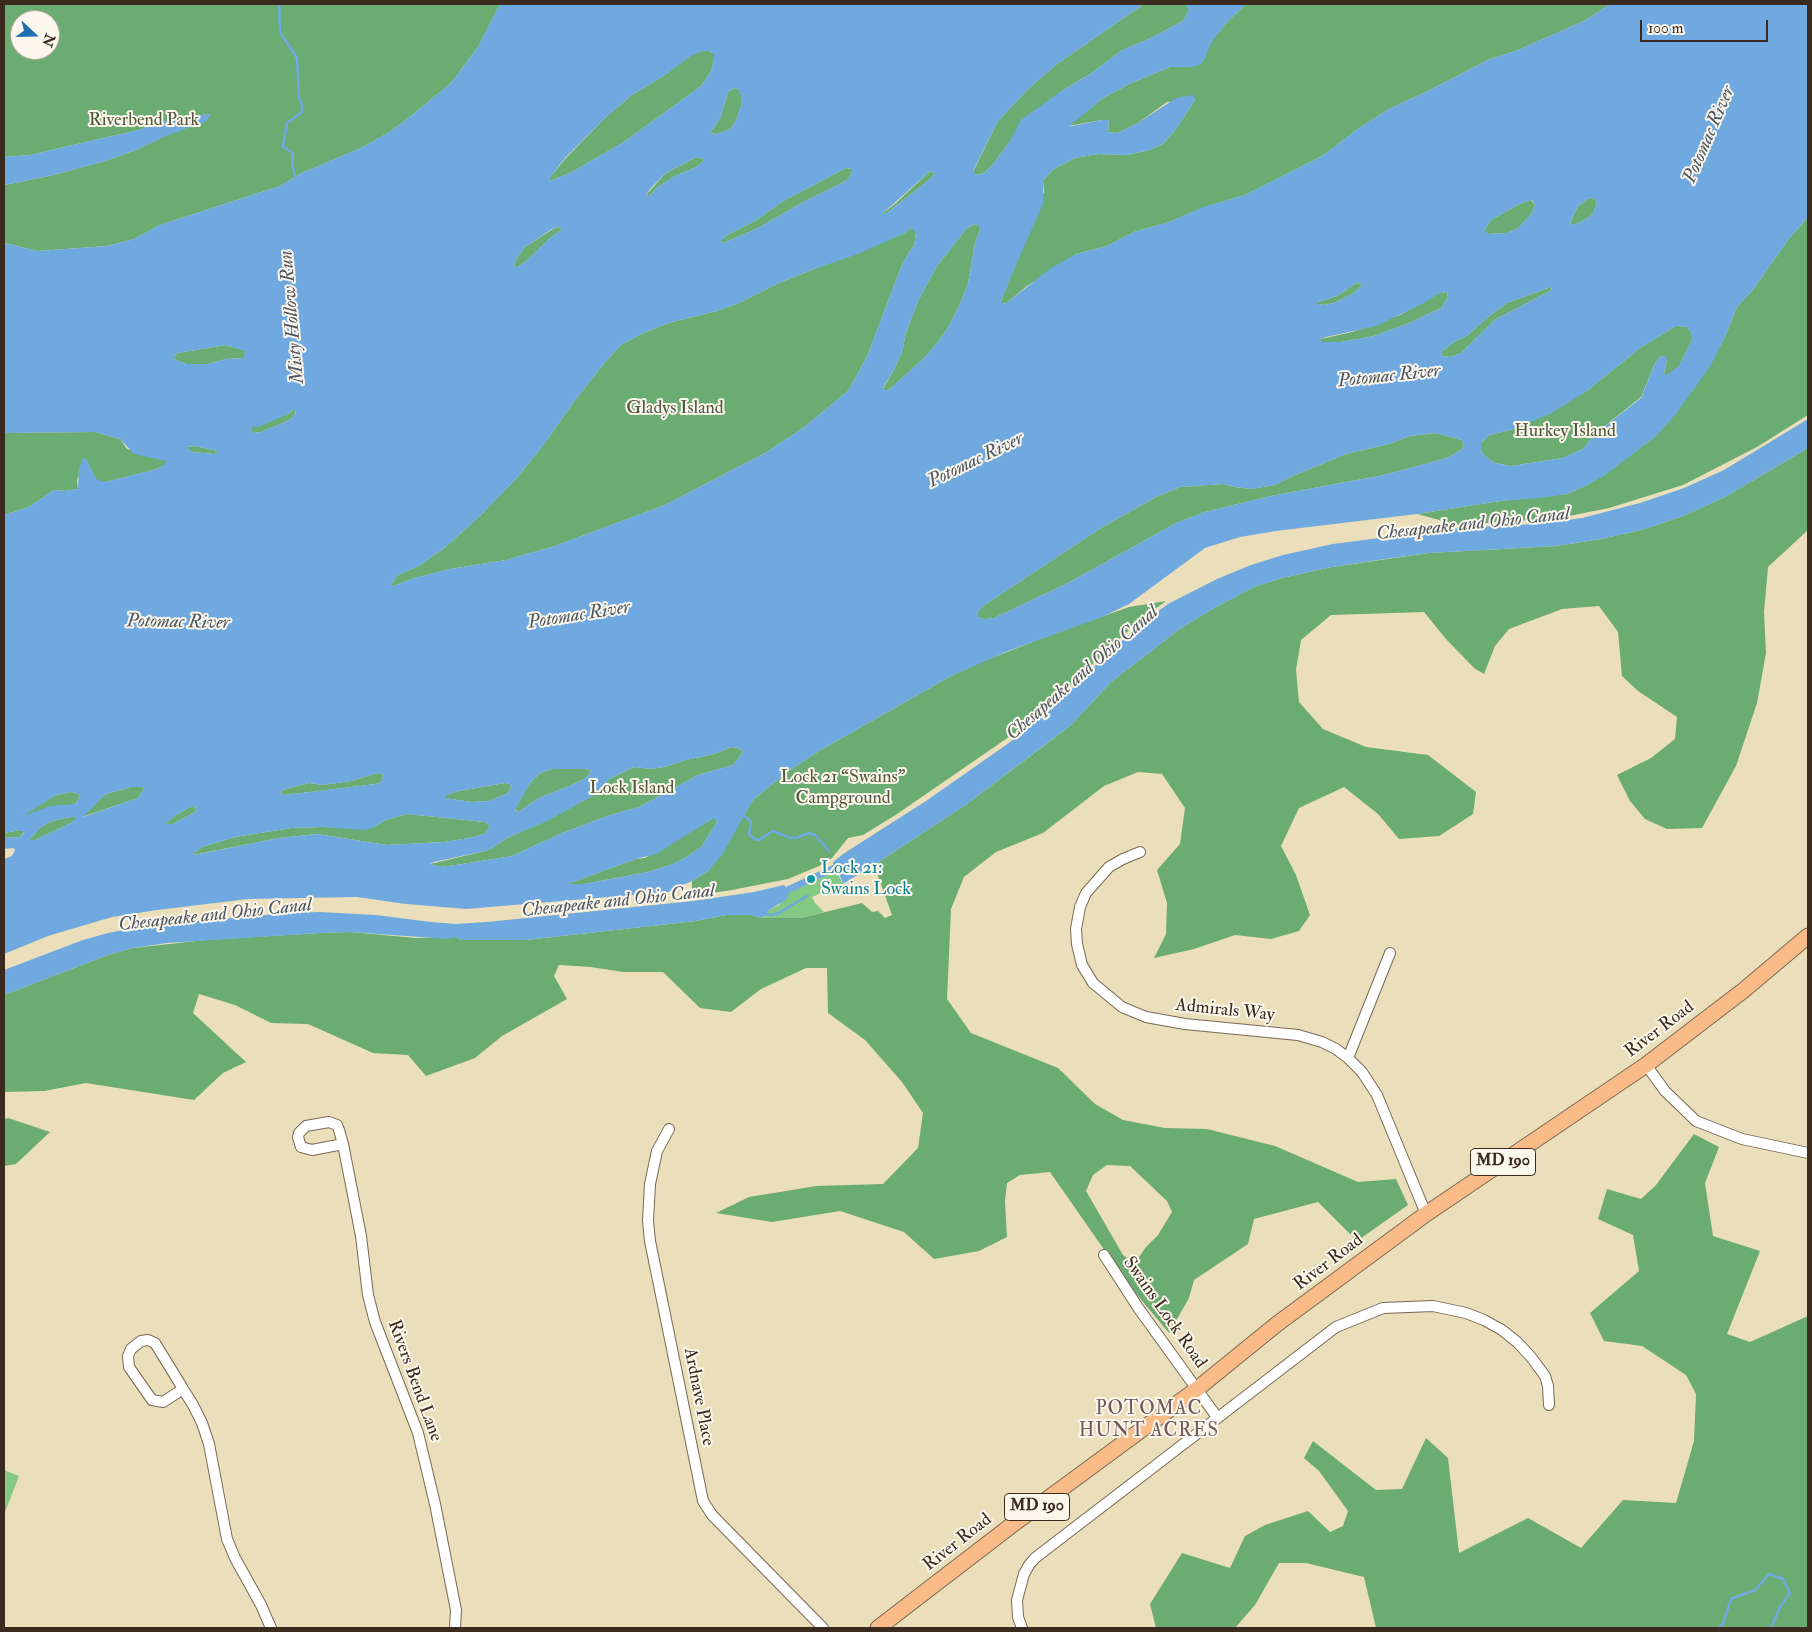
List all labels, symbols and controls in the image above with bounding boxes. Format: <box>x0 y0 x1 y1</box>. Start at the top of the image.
north arrow <box>10 10 60 60</box>
scale bar <box>1642 10 1770 42</box>
text: 100 m <box>1648 19 1683 38</box>
text: N <box>38 31 59 49</box>
water label: Potomac River <box>1679 83 1741 187</box>
park label: Riverbend Park <box>89 110 199 132</box>
water label: Misty Hollow Run <box>276 249 310 385</box>
water label: Potomac River <box>1336 360 1442 394</box>
park label: Gladys Island <box>626 398 724 420</box>
park label: Hurkey Island <box>1514 421 1616 443</box>
water label: Potomac River <box>925 428 1027 494</box>
water label: Chesapeake and Ohio Canal <box>1375 504 1571 546</box>
water label: Potomac River <box>526 597 632 635</box>
water label: Chesapeake and Ohio Canal <box>1002 602 1164 746</box>
water label: Potomac River <box>126 611 230 635</box>
park label: Lock 21 “Swains” Campground <box>780 767 906 810</box>
park label: Lock Island <box>590 778 674 800</box>
place label: Lock 21: Swains Lock <box>821 858 911 901</box>
marker: Lock 21: Swains Lock <box>805 873 817 885</box>
water label: Chesapeake and Ohio Canal <box>520 881 716 923</box>
water label: Chesapeake and Ohio Canal <box>117 895 313 937</box>
street label: Admirals Way <box>1174 995 1276 1027</box>
street label: River Road <box>1621 997 1699 1063</box>
road number: MD 190 <box>1470 1148 1536 1176</box>
street label: River Road <box>1290 1230 1368 1296</box>
street label: Swains Lock Road <box>1117 1253 1211 1373</box>
street label: Rivers Bend Lane <box>382 1317 446 1445</box>
street label: Ardnave Place <box>678 1346 718 1448</box>
district label: POTOMAC HUNT ACRES <box>1078 1399 1220 1443</box>
road number: MD 190 <box>1004 1494 1070 1520</box>
street label: River Road <box>919 1510 997 1576</box>

